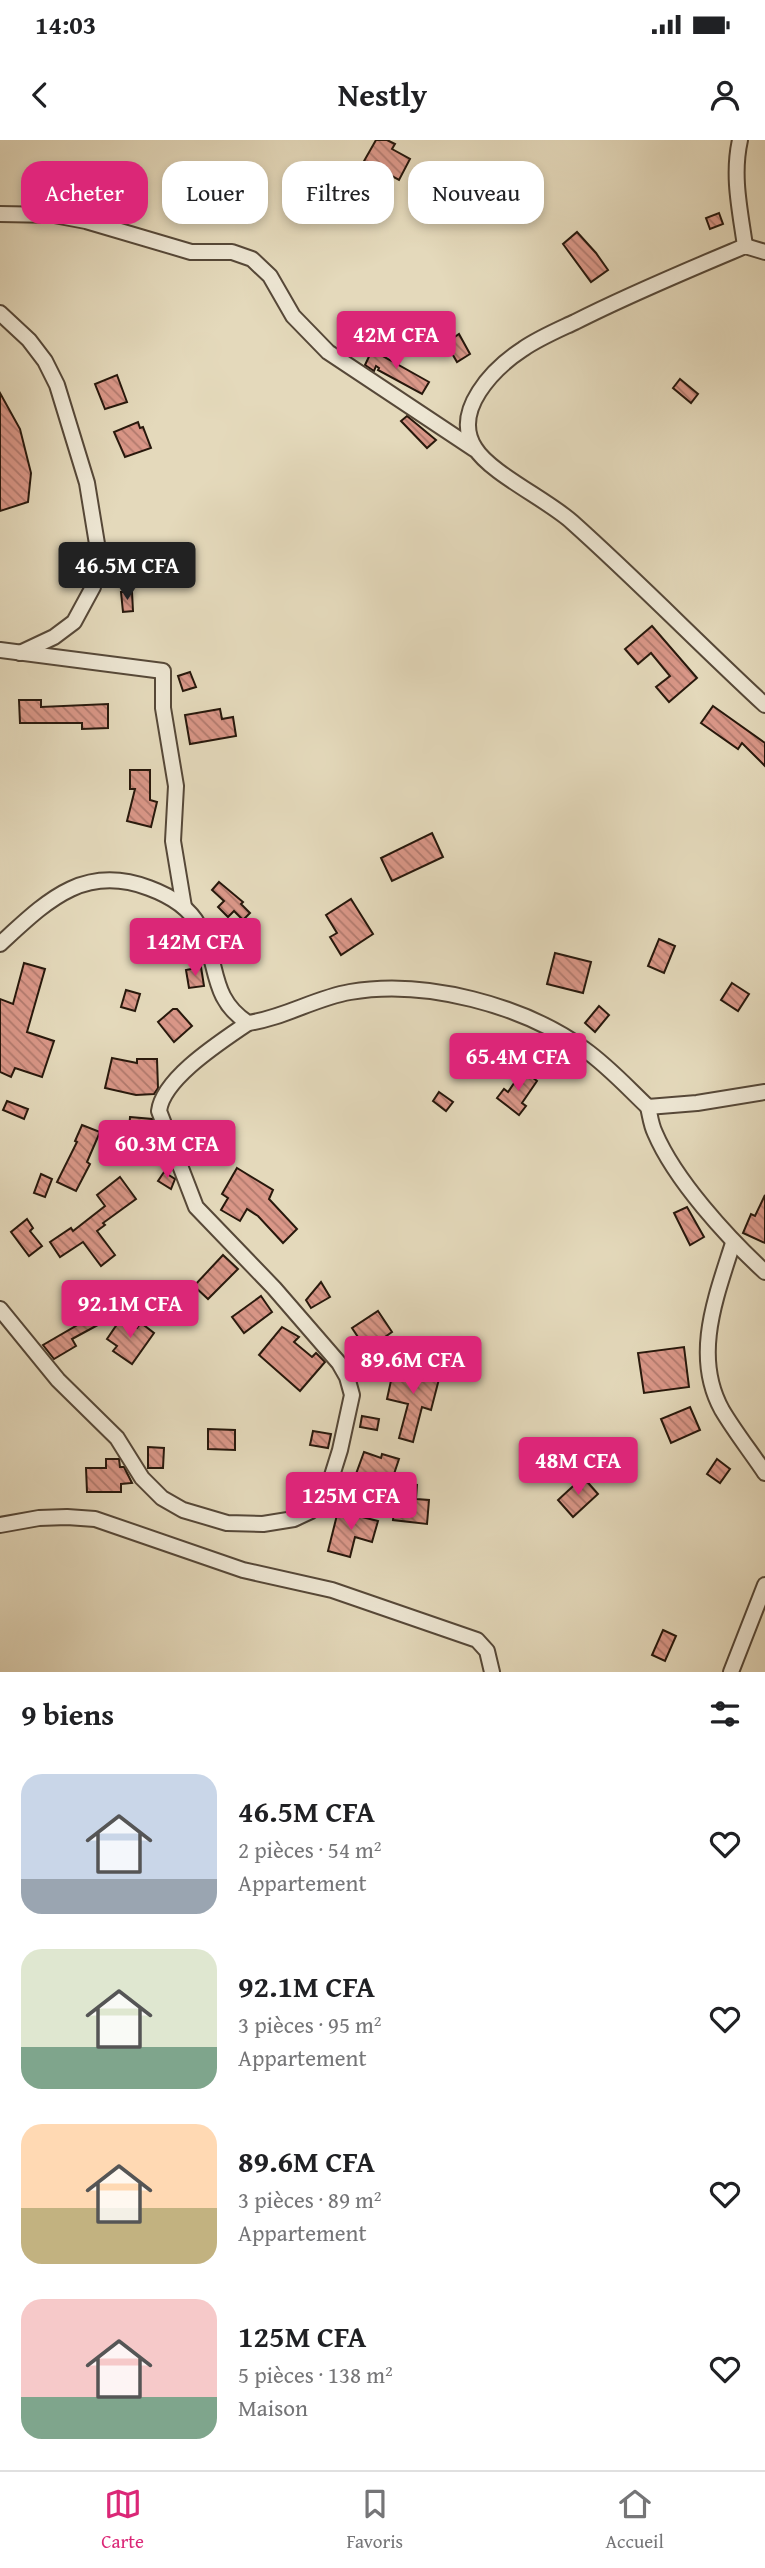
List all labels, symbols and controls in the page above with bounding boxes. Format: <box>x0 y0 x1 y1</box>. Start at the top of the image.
text: 14:03 <box>35 5 96 44</box>
text: Nestly <box>338 71 427 118</box>
icon: back <box>21 76 59 114</box>
icon: person <box>706 76 744 114</box>
chip: Acheter <box>21 161 148 224</box>
chip: Louer <box>162 161 268 224</box>
chip: Filtres <box>282 161 394 224</box>
chip: Nouveau <box>408 161 544 224</box>
pin: 42M CFA <box>331 312 461 371</box>
text: 42M CFA <box>353 317 439 350</box>
pin: 46.5M CFA <box>47 542 207 602</box>
text: 46.5M CFA <box>74 548 180 581</box>
pin: 142M CFA <box>123 918 267 978</box>
text: 142M CFA <box>146 924 244 957</box>
pin: 65.4M CFA <box>438 1034 598 1093</box>
text: 65.4M CFA <box>465 1039 571 1072</box>
pin: 60.3M CFA <box>87 1121 247 1180</box>
text: 60.3M CFA <box>114 1126 220 1159</box>
pin: 92.1M CFA <box>50 1280 210 1340</box>
text: 92.1M CFA <box>77 1286 183 1319</box>
pin: 89.6M CFA <box>333 1336 493 1396</box>
text: 89.6M CFA <box>360 1342 466 1375</box>
pin: 48M CFA <box>513 1438 643 1497</box>
text: 48M CFA <box>535 1443 621 1476</box>
pin: 125M CFA <box>279 1472 423 1532</box>
text: 125M CFA <box>302 1478 400 1511</box>
text: 9 biens <box>21 1692 114 1736</box>
icon: filters <box>706 1695 744 1733</box>
text: 46.5M CFA <box>238 1789 375 1833</box>
icon: home <box>77 1802 161 1886</box>
icon: heart <box>706 1825 744 1863</box>
text: 2 pièces · 54 m² <box>238 1833 382 1866</box>
text: Appartement <box>238 1866 367 1899</box>
text: 92.1M CFA <box>238 1964 375 2008</box>
icon: home <box>77 1977 161 2061</box>
icon: heart <box>706 2000 744 2038</box>
text: 3 pièces · 95 m² <box>238 2008 382 2041</box>
text: Appartement <box>238 2041 367 2074</box>
text: 89.6M CFA <box>238 2139 375 2183</box>
icon: home <box>77 2152 161 2236</box>
icon: heart <box>706 2175 744 2213</box>
text: 3 pièces · 89 m² <box>238 2183 382 2216</box>
text: Appartement <box>238 2216 367 2249</box>
text: 125M CFA <box>238 2314 366 2358</box>
icon: home <box>77 2327 161 2411</box>
icon: heart <box>706 2350 744 2388</box>
text: 5 pièces · 138 m² <box>238 2358 393 2391</box>
text: Maison <box>238 2391 308 2424</box>
tab: Carte <box>101 2485 144 2555</box>
tab: Favoris <box>346 2485 403 2555</box>
tab: Accueil <box>606 2485 664 2555</box>

